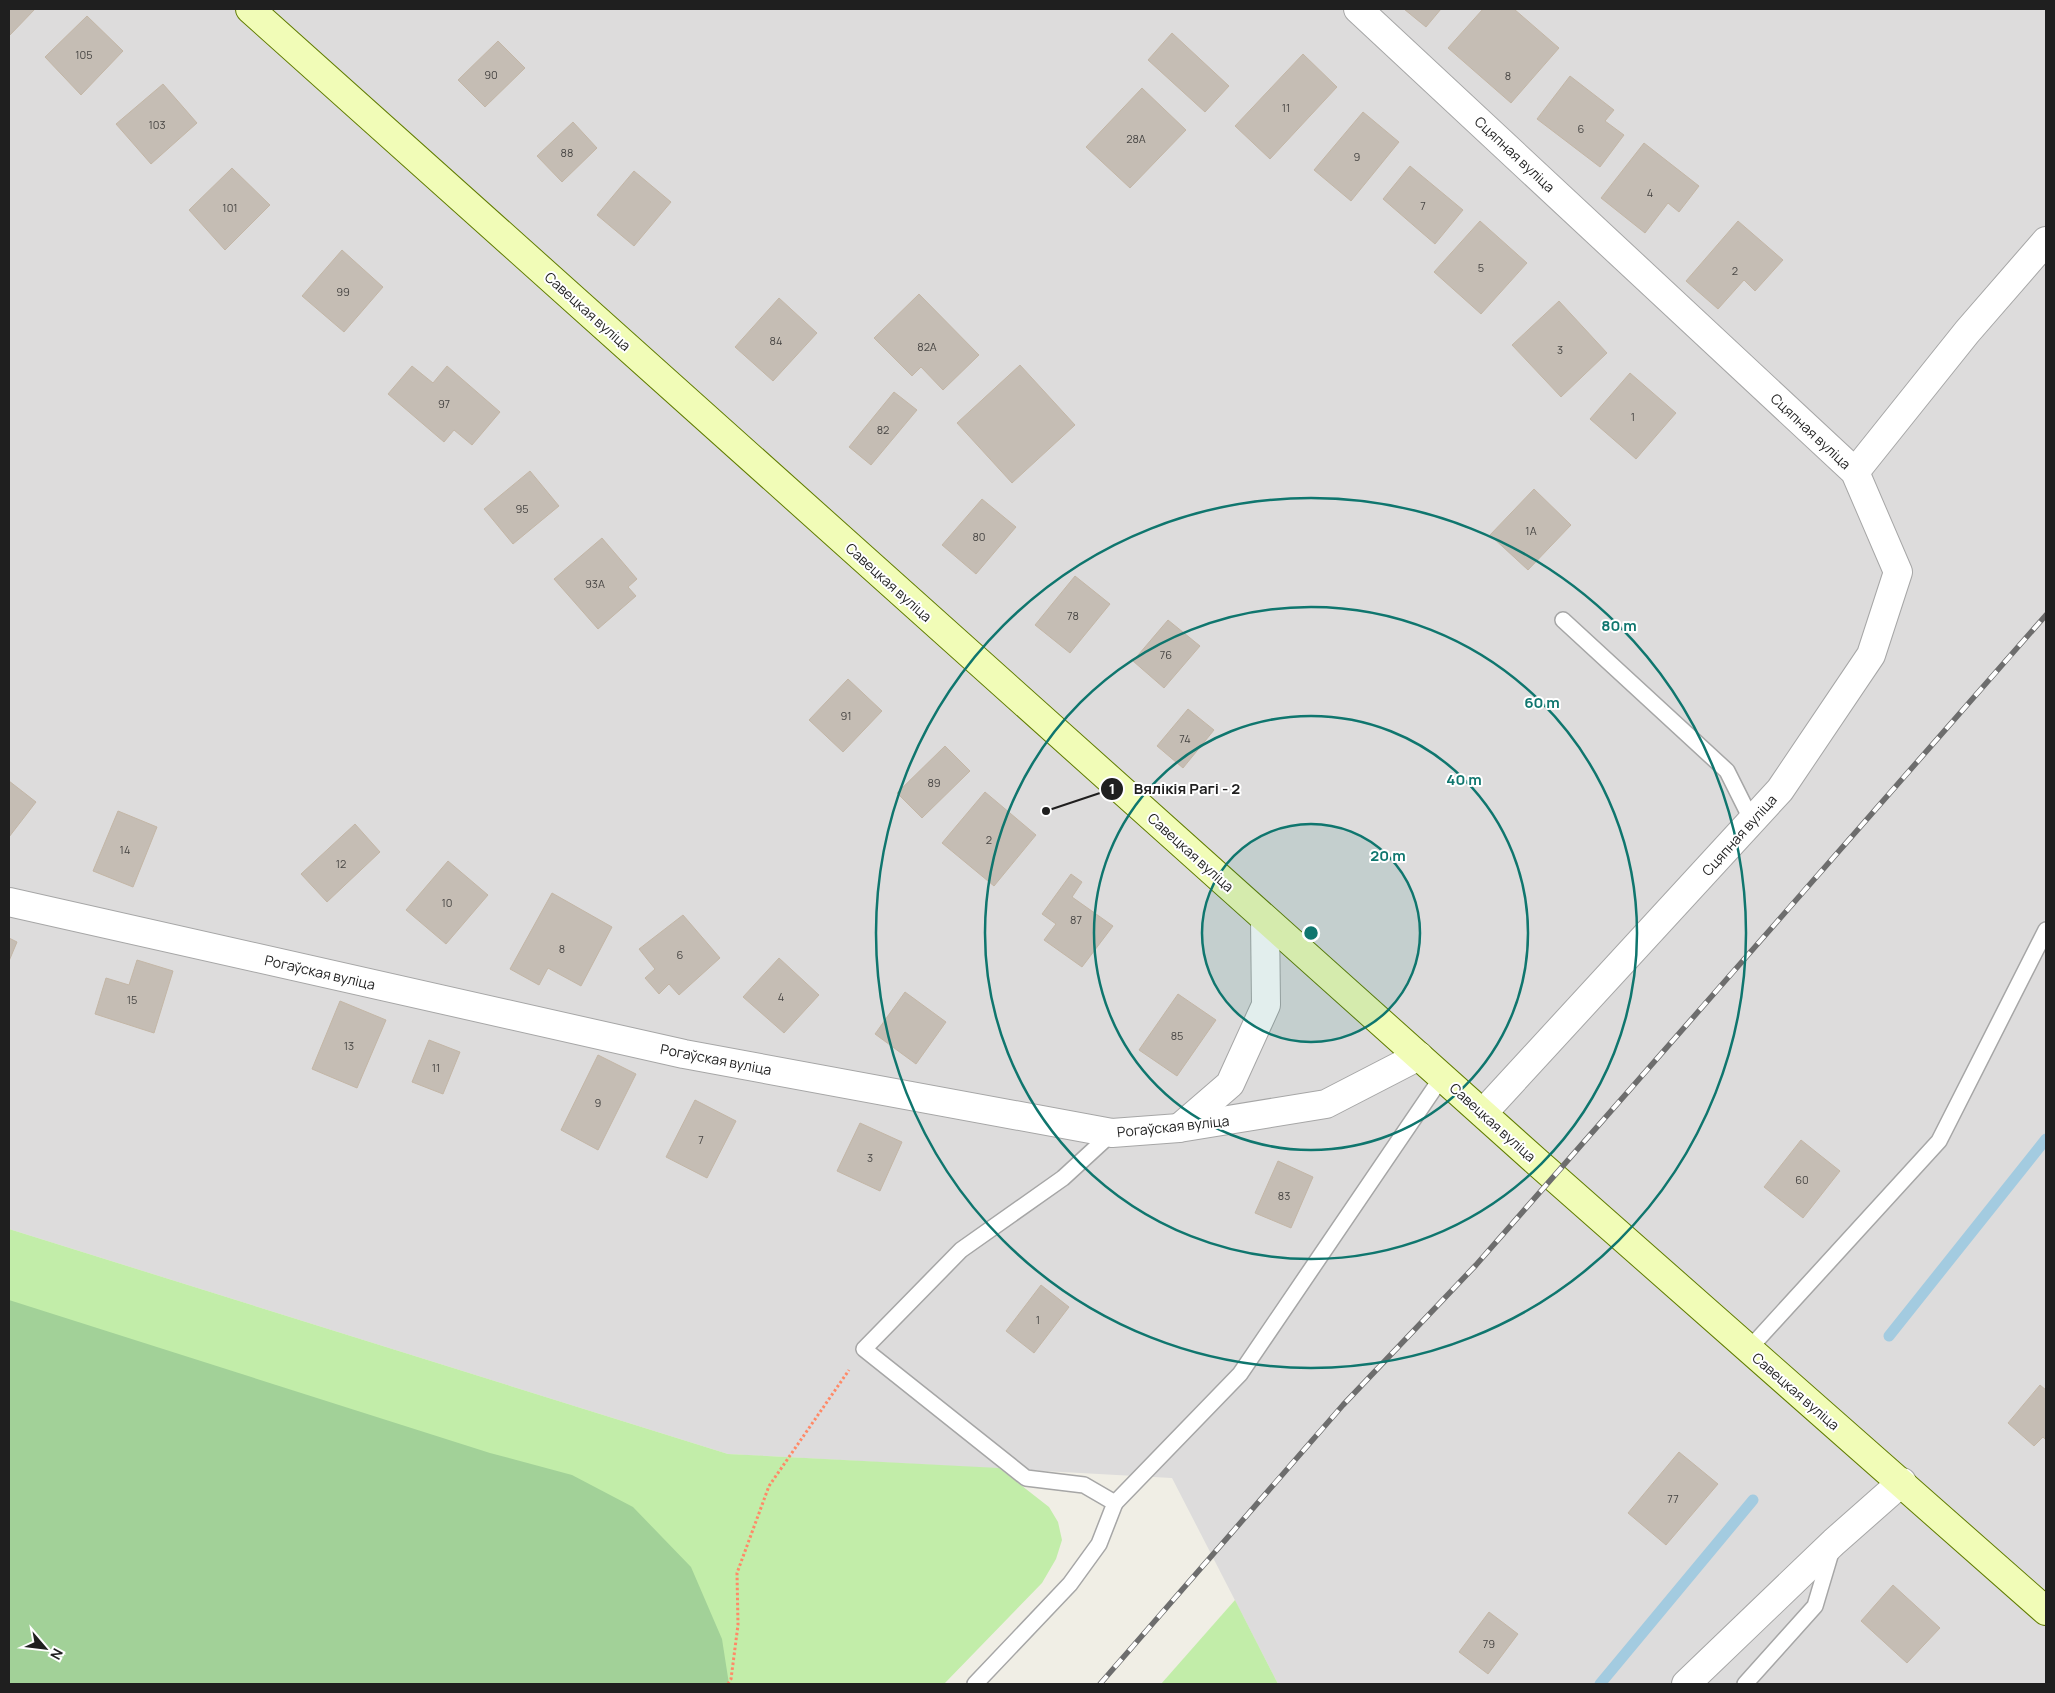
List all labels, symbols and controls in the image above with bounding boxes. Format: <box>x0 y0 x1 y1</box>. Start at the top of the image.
house number: 105 <box>75 47 93 62</box>
house number: 90 <box>484 67 498 82</box>
house number: 8 <box>1505 68 1511 83</box>
house number: 11 <box>1282 100 1290 115</box>
street label: Сцяпная вуліца <box>1471 112 1559 196</box>
house number: 103 <box>148 117 166 132</box>
house number: 6 <box>1578 121 1585 136</box>
house number: 28А <box>1126 131 1146 146</box>
house number: 88 <box>561 145 573 160</box>
house number: 9 <box>1354 149 1361 164</box>
house number: 4 <box>1647 185 1653 200</box>
house number: 7 <box>1420 198 1426 213</box>
house number: 101 <box>222 200 238 215</box>
house number: 5 <box>1478 260 1484 275</box>
house number: 2 <box>1732 263 1738 278</box>
street label: Савецкая вуліца <box>541 267 635 355</box>
house number: 99 <box>336 284 350 299</box>
house number: 84 <box>770 333 782 348</box>
house number: 82А <box>917 339 937 354</box>
house number: 3 <box>1557 342 1563 357</box>
street label: Сцяпная вуліца <box>1767 389 1855 473</box>
house number: 97 <box>438 396 450 411</box>
house number: 1 <box>1631 409 1635 424</box>
house number: 82 <box>877 422 889 437</box>
house number: 95 <box>515 501 529 516</box>
house number: 1А <box>1525 523 1537 538</box>
house number: 80 <box>972 529 986 544</box>
street label: Савецкая вуліца <box>842 538 936 626</box>
house number: 93А <box>585 576 605 591</box>
house number: 78 <box>1067 608 1079 623</box>
text: 80 m <box>1601 615 1637 636</box>
house number: 76 <box>1160 647 1172 662</box>
text: 60 m <box>1524 692 1560 713</box>
house number: 91 <box>840 708 852 723</box>
house number: 74 <box>1179 731 1191 746</box>
text: 40 m <box>1446 769 1482 790</box>
callout: Вялікія Рагі - 2 <box>1099 774 1251 804</box>
house number: 89 <box>927 775 941 790</box>
text: 1 <box>1109 778 1115 799</box>
text: Вялікія Рагі - 2 <box>1134 778 1240 799</box>
street label: Сцяпная вуліца <box>1697 790 1781 880</box>
street label: Савецкая вуліца <box>1144 808 1238 896</box>
house number: 2 <box>986 832 992 847</box>
house number: 14 <box>120 842 130 857</box>
text: 20 m <box>1370 845 1406 866</box>
house number: 12 <box>336 856 346 871</box>
house number: 10 <box>441 895 453 910</box>
house number: 87 <box>1070 912 1082 927</box>
centre of rings <box>1302 924 1320 942</box>
house number: 8 <box>559 941 565 956</box>
house number: 6 <box>677 947 684 962</box>
street label: Рогаўская вуліца <box>263 950 377 994</box>
house number: 4 <box>778 989 784 1004</box>
house number: 15 <box>127 992 137 1007</box>
house number: 85 <box>1171 1028 1183 1043</box>
house number: 13 <box>344 1038 354 1053</box>
street label: Рогаўская вуліца <box>659 1039 773 1079</box>
house number: 11 <box>432 1060 440 1075</box>
street label: Савецкая вуліца <box>1446 1078 1540 1166</box>
house number: 9 <box>595 1095 602 1110</box>
street label: Рогаўская вуліца <box>1116 1111 1230 1141</box>
house number: 7 <box>698 1132 704 1147</box>
house number: 3 <box>867 1150 873 1165</box>
house number: 60 <box>1795 1172 1809 1187</box>
house number: 83 <box>1278 1188 1290 1203</box>
house number: 1 <box>1036 1312 1040 1327</box>
street label: Савецкая вуліца <box>1748 1348 1844 1434</box>
house number: 77 <box>1667 1491 1679 1506</box>
north arrow <box>20 1623 70 1673</box>
house number: 79 <box>1483 1636 1495 1651</box>
text: N <box>46 1645 68 1663</box>

